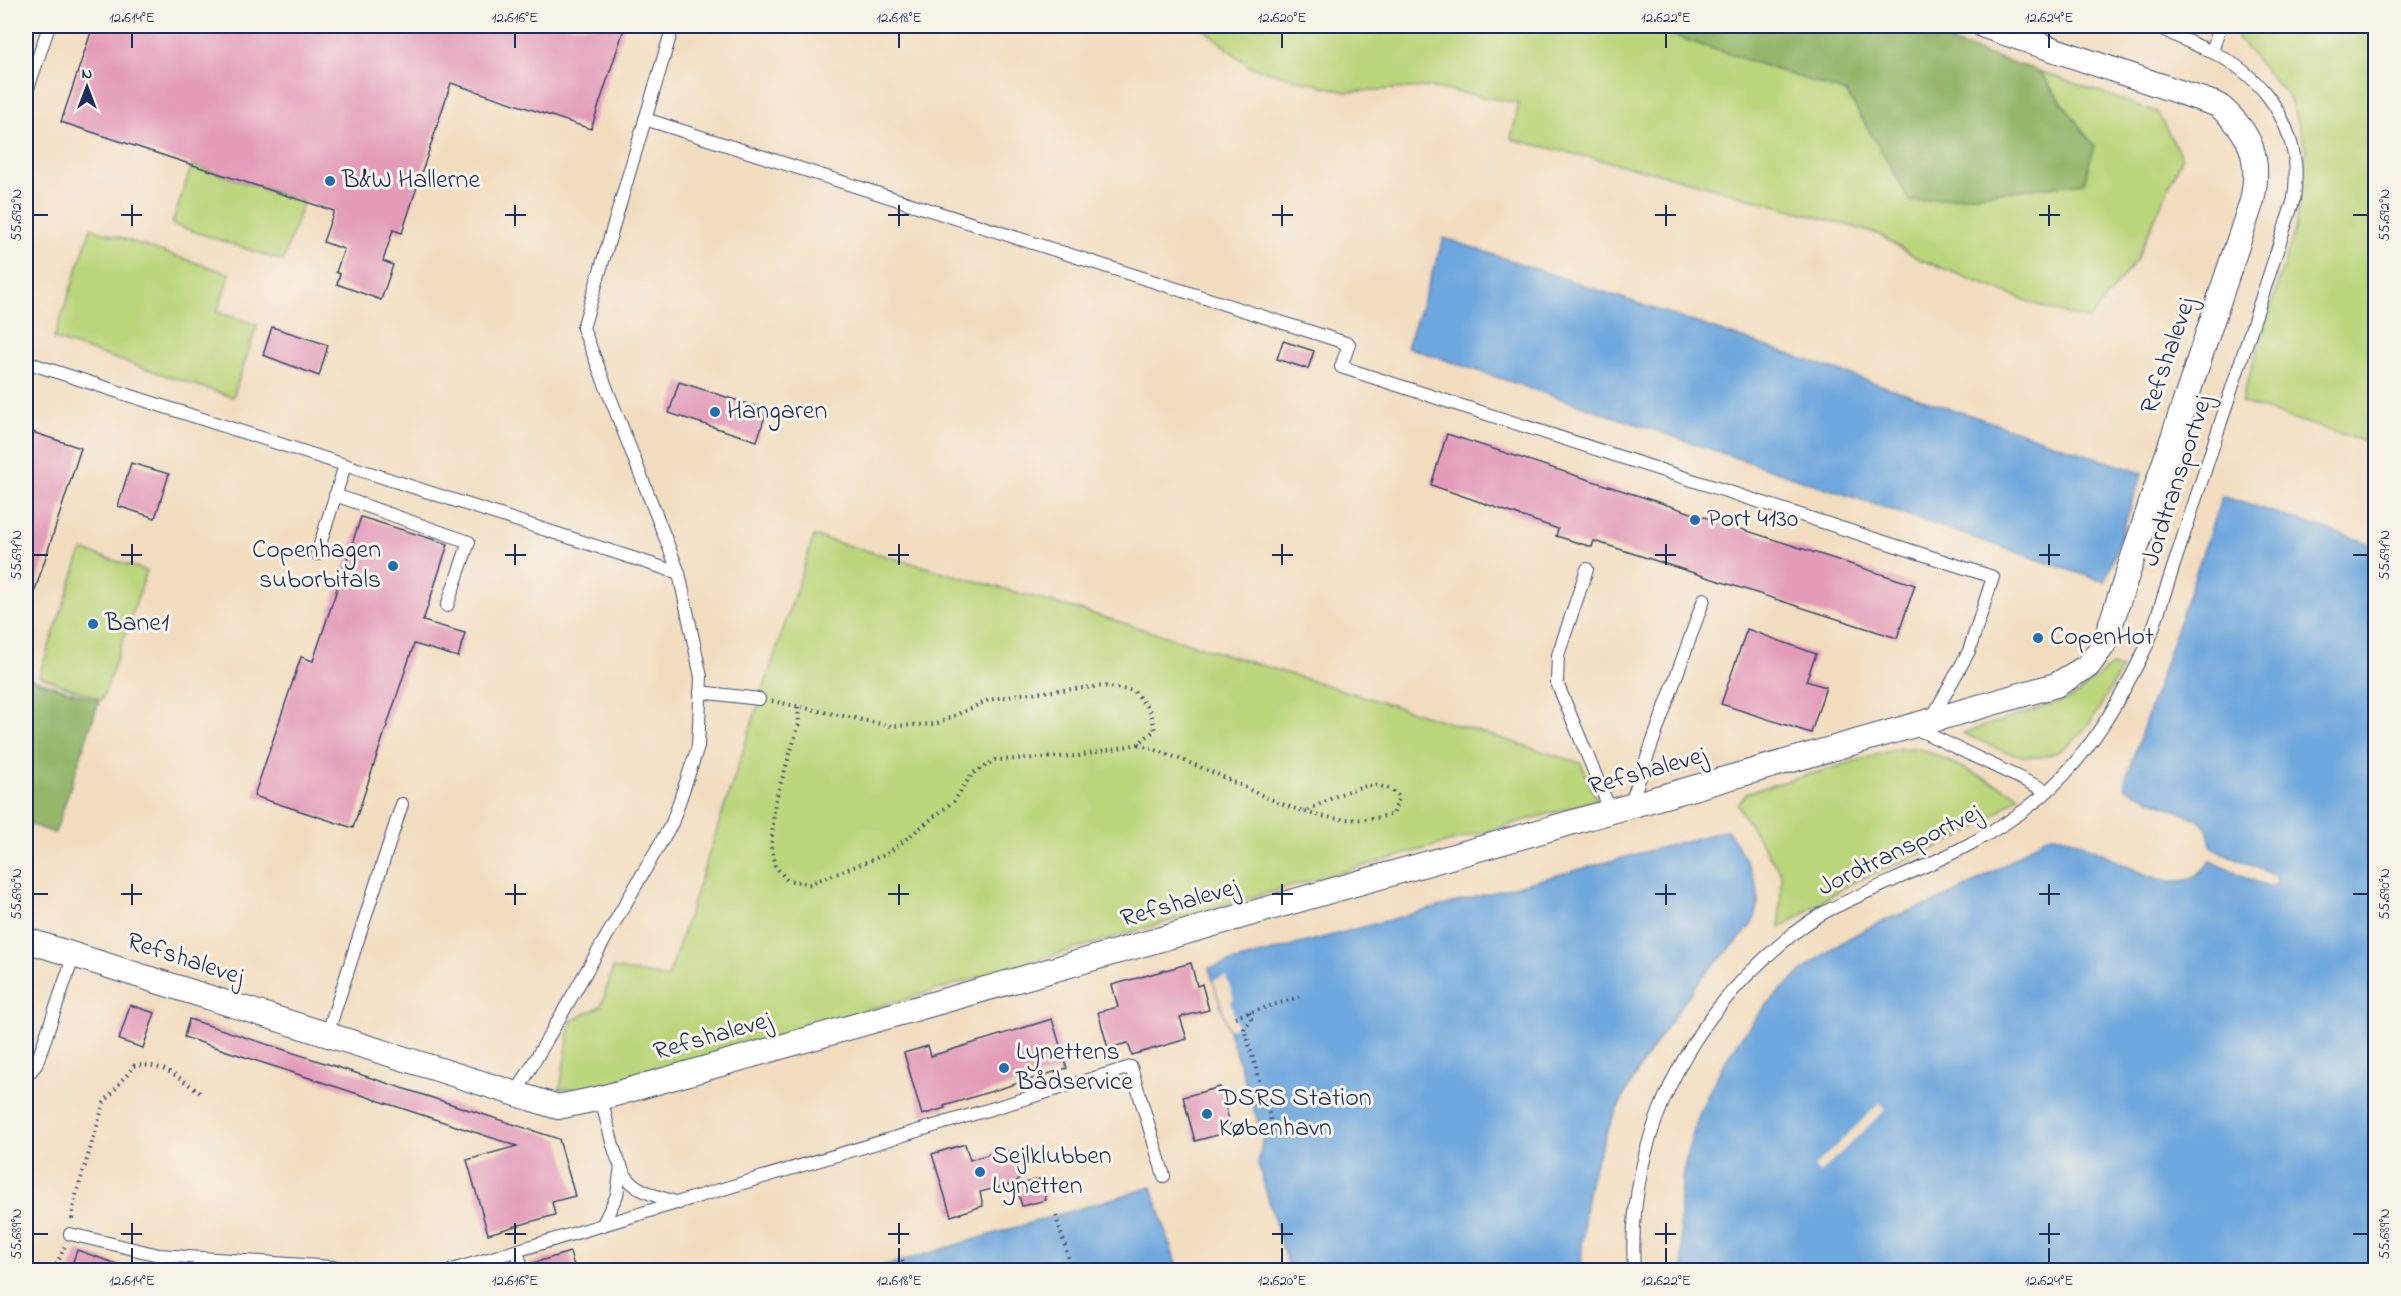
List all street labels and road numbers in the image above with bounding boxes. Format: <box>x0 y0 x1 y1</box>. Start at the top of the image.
street label: Refshalevej <box>2131 292 2207 420</box>
street label: Jordtransportvej <box>2132 390 2224 571</box>
street label: Refshalevej <box>1584 737 1712 807</box>
street label: Jordtransportvej <box>1812 795 1989 907</box>
street label: Refshalevej <box>1116 869 1244 939</box>
street label: Refshalevej <box>121 923 249 997</box>
street label: Refshalevej <box>649 1002 777 1072</box>

